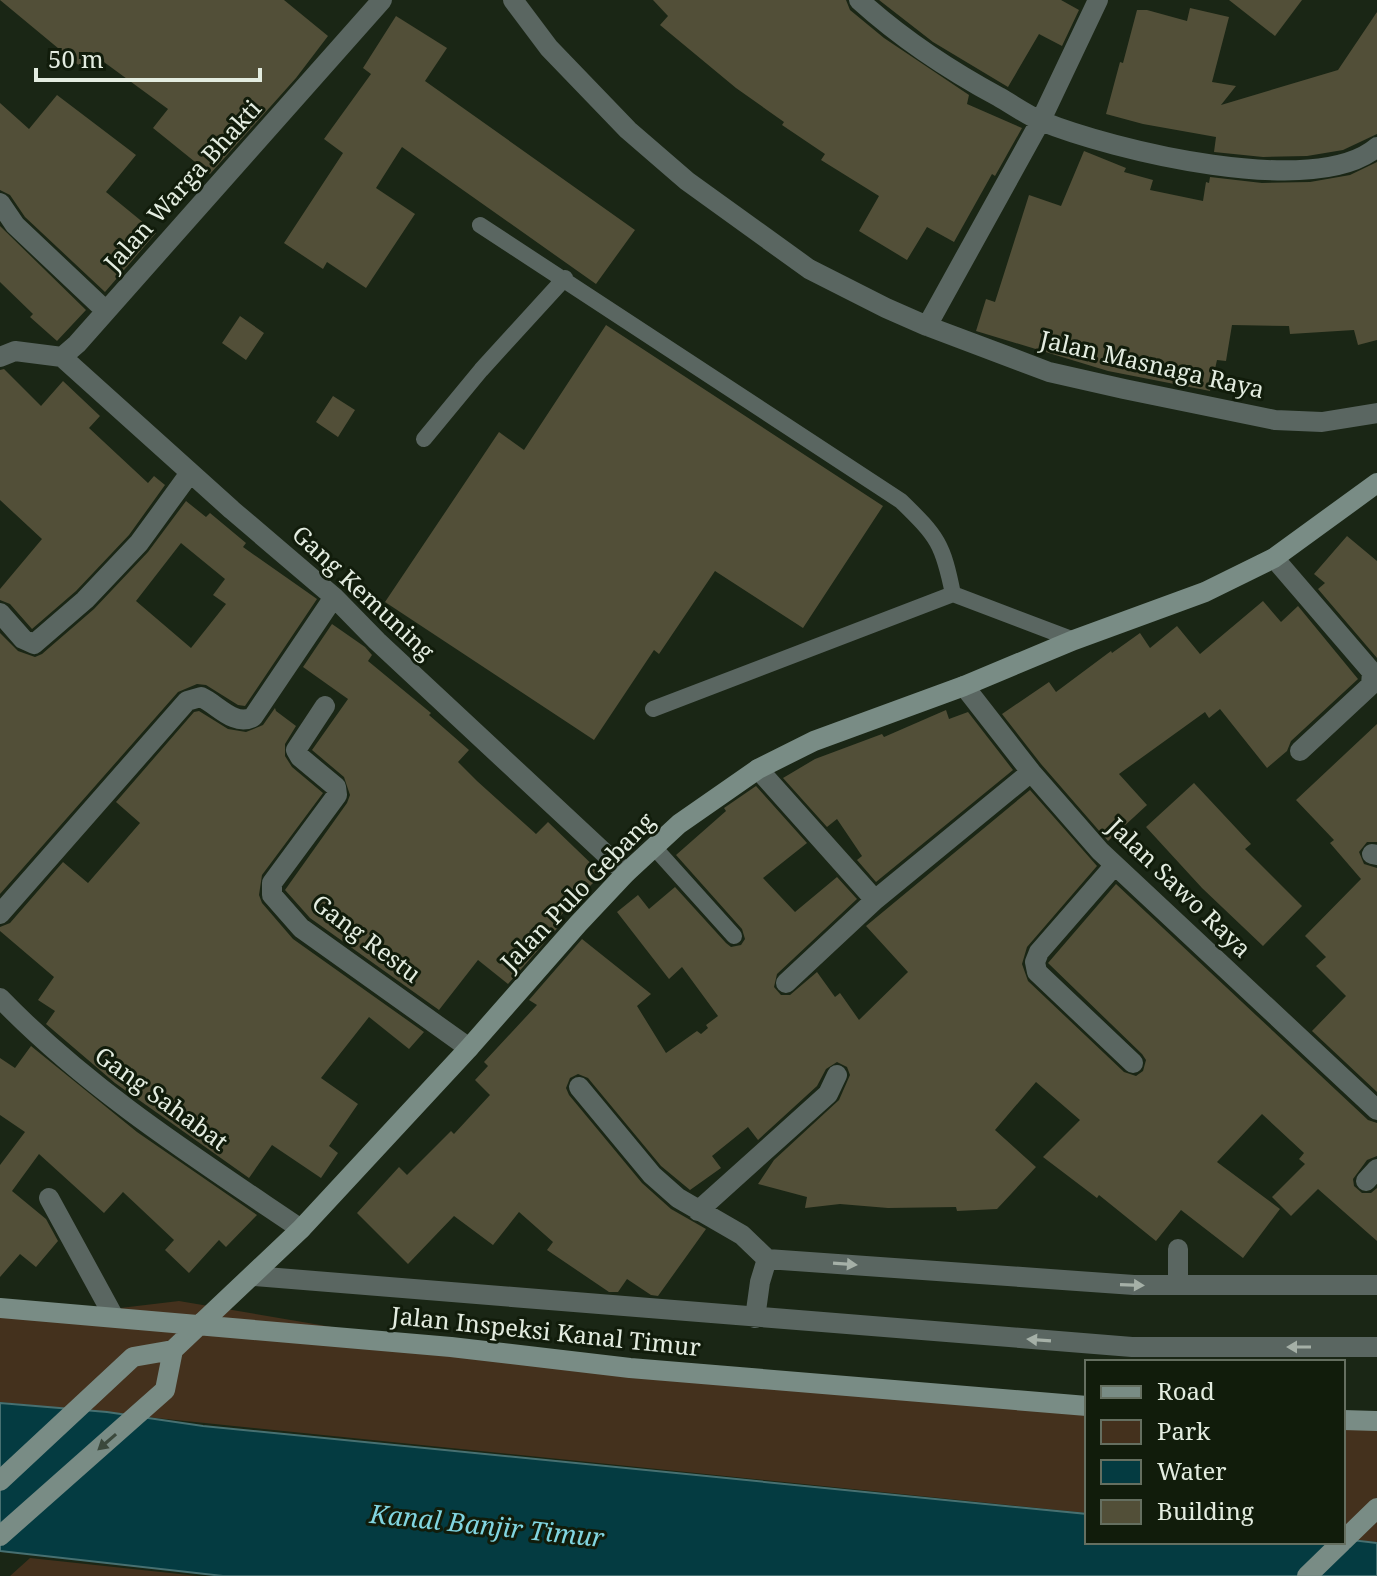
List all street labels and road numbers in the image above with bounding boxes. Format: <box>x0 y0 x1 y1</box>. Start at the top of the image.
street label: Jalan Warga Bhakti <box>95 92 268 279</box>
street label: Jalan Masnaga Raya <box>1036 321 1268 405</box>
street label: Gang Kemuning <box>286 517 443 667</box>
street label: Jalan Pulo Gebang <box>492 804 661 978</box>
street label: Jalan Sawo Raya <box>1100 809 1259 964</box>
street label: Gang Restu <box>306 886 428 990</box>
street label: Gang Sahabat <box>89 1038 235 1157</box>
street label: Jalan Inspeksi Kanal Timur <box>389 1298 702 1363</box>

